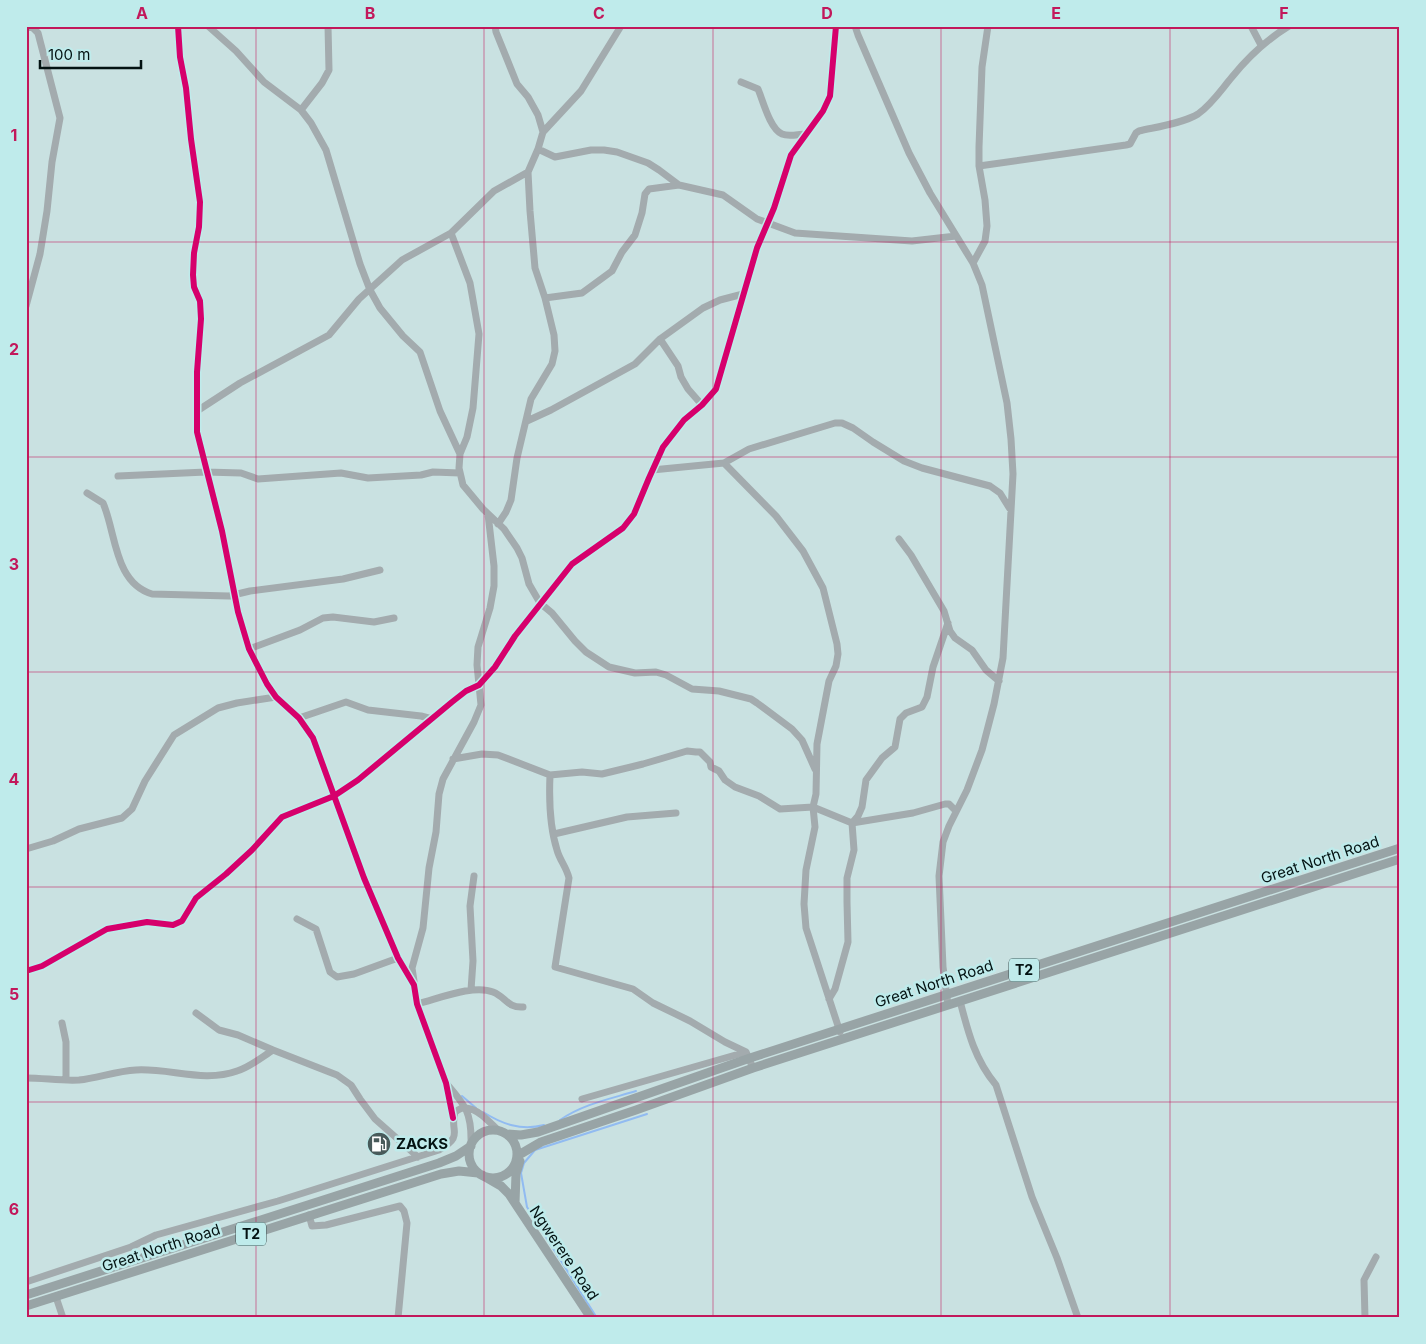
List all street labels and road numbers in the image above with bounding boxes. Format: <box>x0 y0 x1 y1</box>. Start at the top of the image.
street label: Great North Road <box>1258 831 1381 888</box>
street label: Great North Road <box>872 955 995 1012</box>
road number: T2 <box>1009 958 1039 982</box>
street label: Ngwerere Road <box>526 1202 603 1304</box>
street label: Great North Road <box>99 1219 222 1276</box>
road number: T2 <box>236 1222 266 1246</box>

